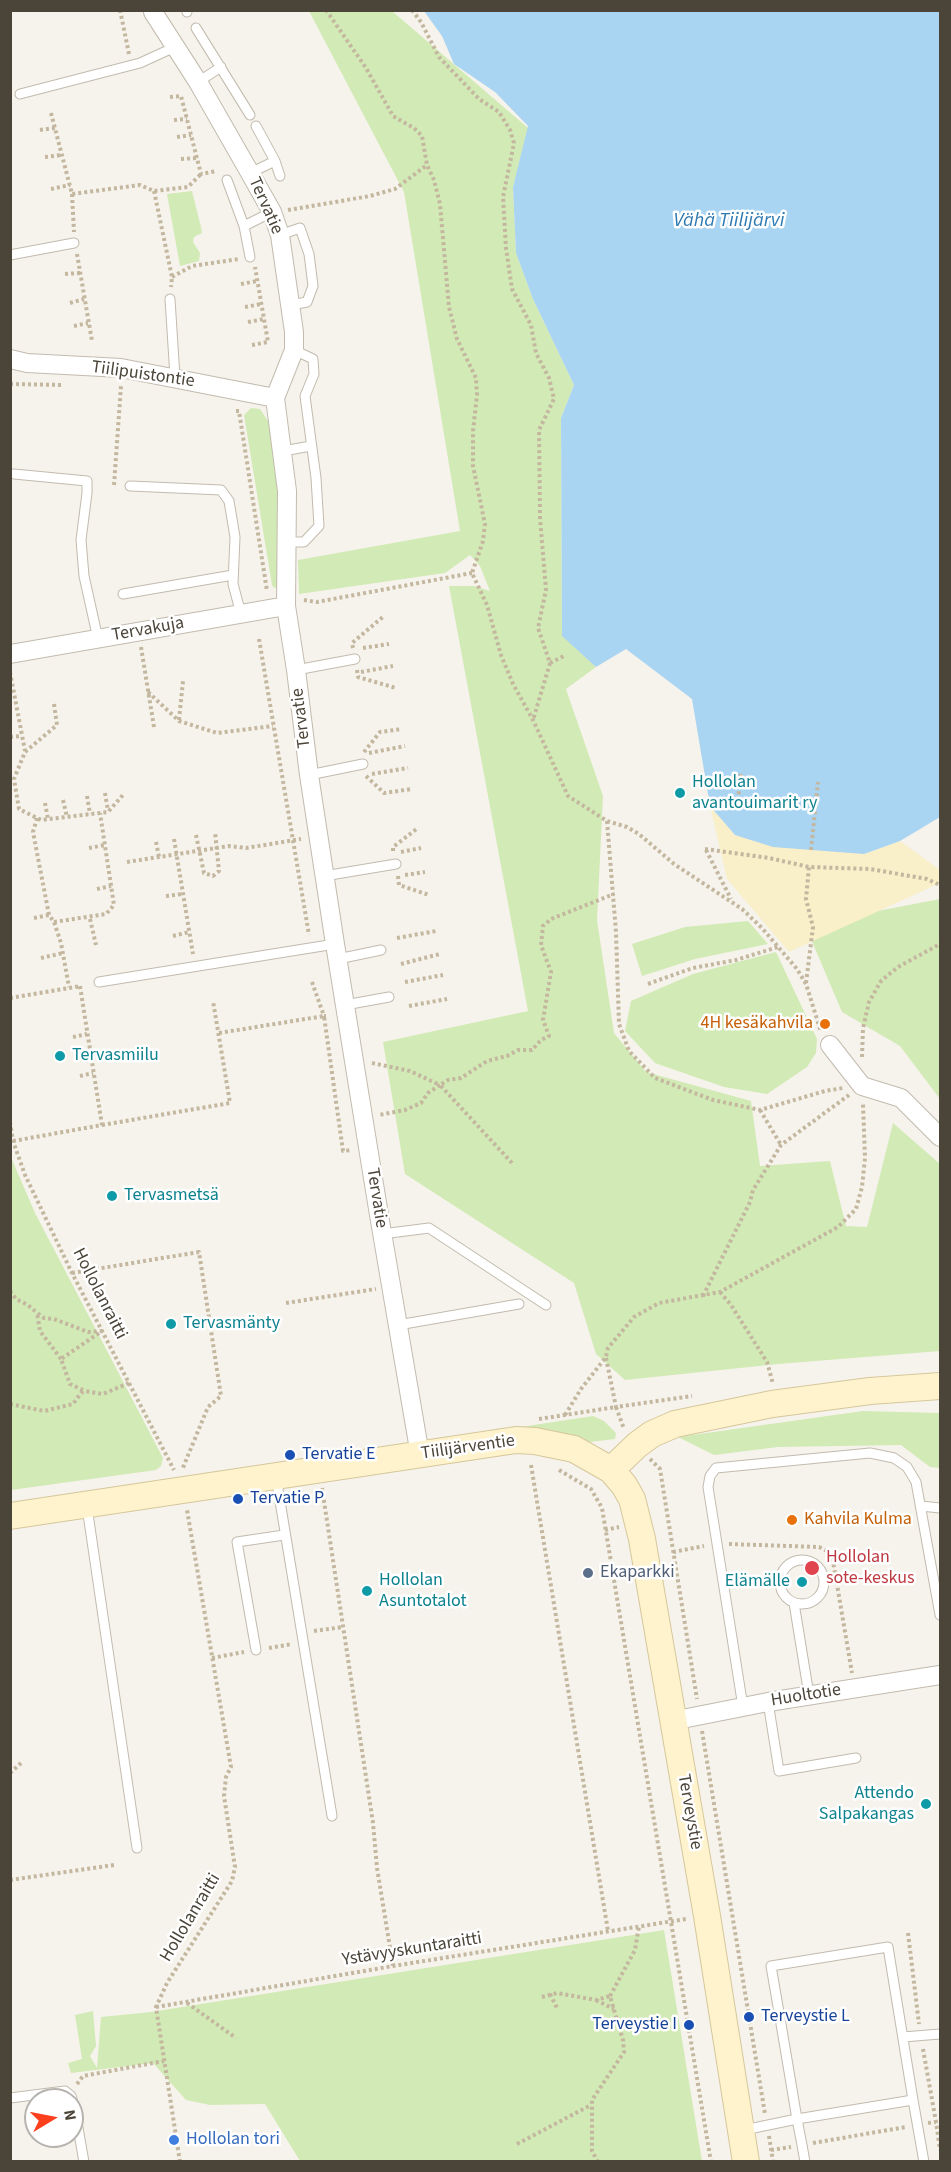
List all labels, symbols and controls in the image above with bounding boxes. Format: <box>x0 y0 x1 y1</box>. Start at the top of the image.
street label: Tervatie <box>243 174 287 238</box>
water label: Vähä Tiilijärvi <box>674 210 784 234</box>
street label: Tiilipuistontie <box>90 357 196 393</box>
street label: Tervakuja <box>110 613 186 647</box>
street label: Tervatie <box>288 687 316 749</box>
place label: Hollolan avantouimarit ry <box>692 772 817 814</box>
marker: Hollolan avantouimarit ry <box>673 786 687 800</box>
place label: 4H kesäkahvila <box>701 1013 813 1035</box>
marker: 4H kesäkahvila <box>818 1017 832 1031</box>
place label: Tervasmiilu <box>72 1045 159 1067</box>
marker: Tervasmiilu <box>53 1049 67 1063</box>
street label: Tervatie <box>361 1166 391 1230</box>
place label: Tervasmetsä <box>124 1185 219 1207</box>
marker: Tervasmetsä <box>105 1189 119 1203</box>
street label: Hollolanraitti <box>67 1245 131 1343</box>
place label: Tervasmänty <box>183 1313 280 1335</box>
marker: Tervasmänty <box>164 1317 178 1331</box>
street label: Tiilijärventie <box>420 1431 516 1465</box>
place label: Tervatie E <box>302 1444 375 1466</box>
marker: Tervatie E <box>283 1448 297 1462</box>
place label: Tervatie P <box>250 1488 324 1510</box>
marker: Tervatie P <box>231 1492 245 1506</box>
place label: Kahvila Kulma <box>804 1509 912 1531</box>
marker: Kahvila Kulma <box>785 1513 799 1527</box>
place label: Hollolan sote-keskus <box>826 1547 915 1590</box>
marker: Hollolan sote-keskus <box>803 1559 821 1577</box>
place label: Ekaparkki <box>600 1562 675 1584</box>
marker: Ekaparkki <box>581 1566 595 1580</box>
place label: Hollolan Asuntotalot <box>379 1570 467 1612</box>
place label: Elämälle <box>725 1571 790 1593</box>
marker: Elämälle <box>795 1575 809 1589</box>
marker: Hollolan Asuntotalot <box>360 1584 374 1598</box>
street label: Huoltotie <box>769 1680 843 1712</box>
street label: Terveystie <box>672 1772 706 1852</box>
place label: Attendo Salpakangas <box>819 1783 914 1826</box>
marker: Attendo Salpakangas <box>919 1797 933 1811</box>
street label: Hollolanraitti <box>156 1870 226 1966</box>
street label: Ystävyyskuntaraitti <box>341 1928 483 1972</box>
place label: Terveystie L <box>761 2006 850 2028</box>
marker: Terveystie L <box>742 2010 756 2024</box>
place label: Terveystie I <box>592 2014 677 2036</box>
marker: Terveystie I <box>682 2018 696 2032</box>
north arrow <box>24 2088 84 2148</box>
text: N <box>58 2108 82 2122</box>
place label: Hollolan tori <box>186 2129 280 2151</box>
marker: Hollolan tori <box>167 2133 181 2147</box>

